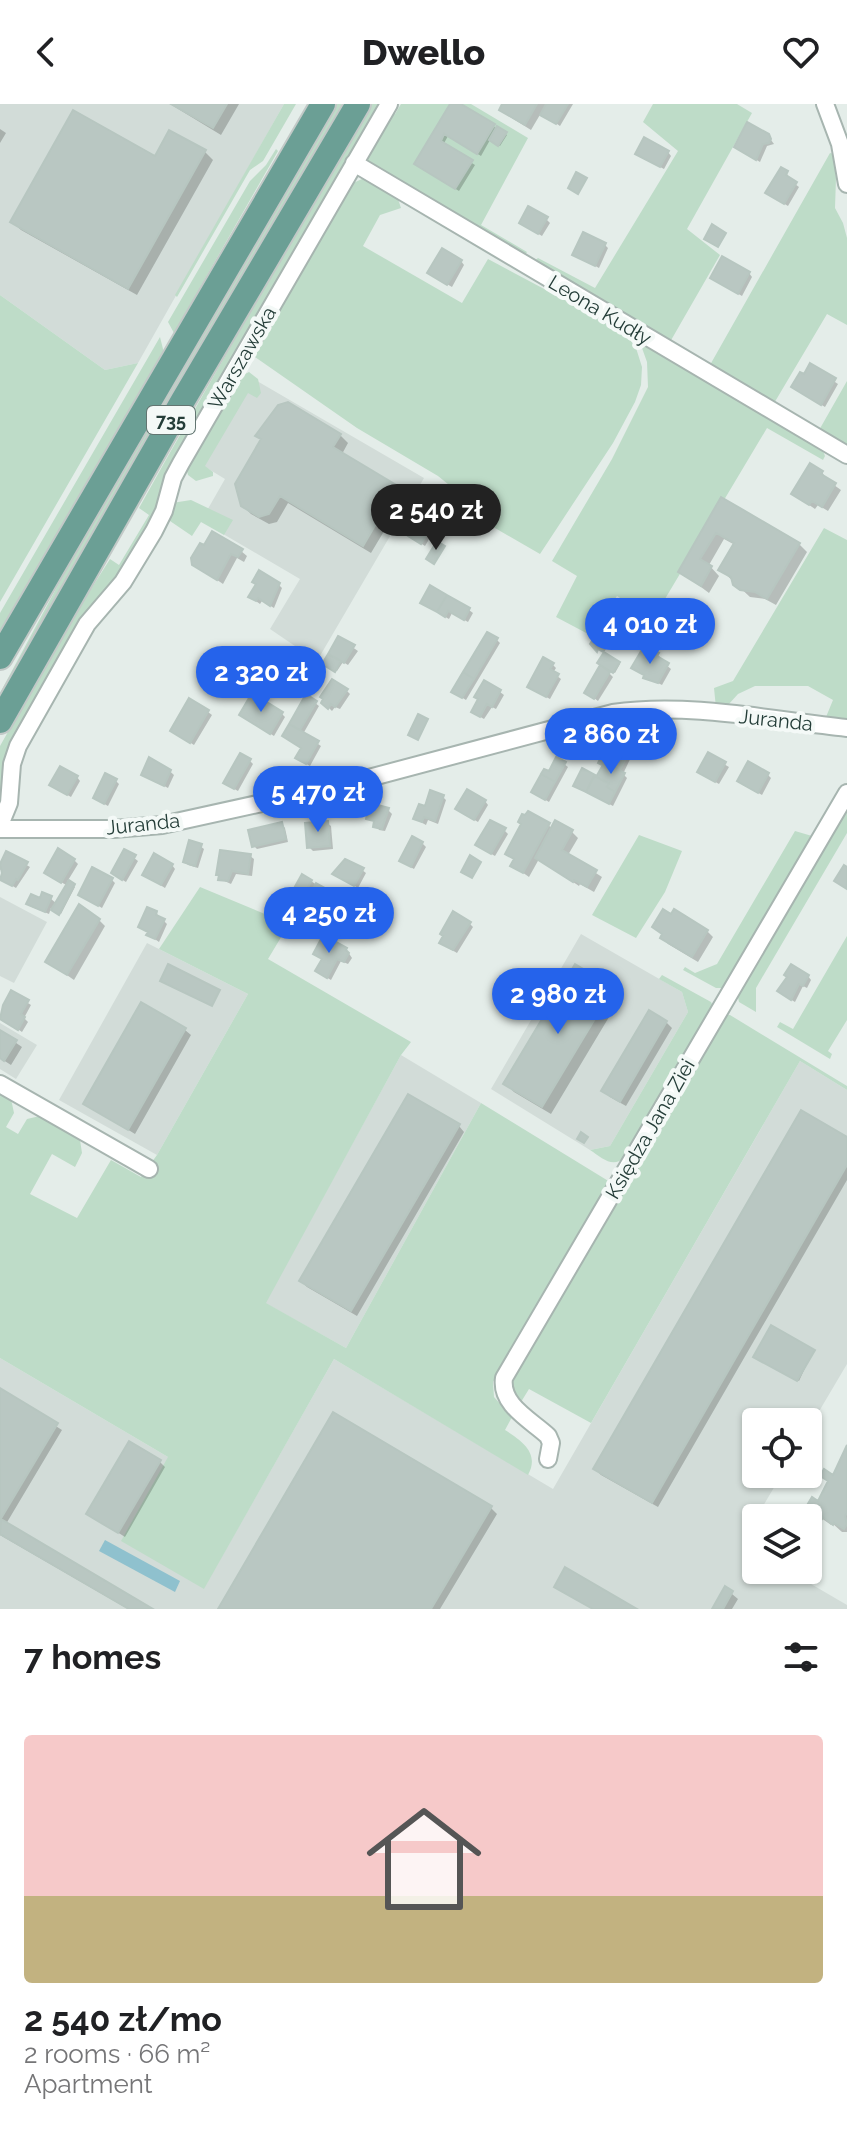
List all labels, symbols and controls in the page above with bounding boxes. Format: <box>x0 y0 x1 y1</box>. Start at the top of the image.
icon: back <box>24 30 68 74</box>
icon: heart <box>779 30 823 74</box>
text: Dwello <box>362 31 485 73</box>
street label: Leona Kudły <box>544 270 656 350</box>
street label: Warszawska <box>203 302 281 414</box>
road number: 735 <box>147 406 195 434</box>
pin: 2 540 zł <box>353 484 519 552</box>
text: 2 540 zł <box>389 495 483 525</box>
pin: 4 010 zł <box>567 598 733 666</box>
text: 4 010 zł <box>603 609 697 639</box>
pin: 2 320 zł <box>178 646 344 714</box>
text: 2 320 zł <box>214 657 308 687</box>
street label: Juranda <box>738 704 814 736</box>
pin: 2 860 zł <box>528 708 694 776</box>
text: 2 860 zł <box>563 719 659 749</box>
pin: 5 470 zł <box>235 766 401 834</box>
text: 5 470 zł <box>271 777 365 807</box>
street label: Juranda <box>105 808 181 840</box>
pin: 4 250 zł <box>246 887 412 955</box>
text: 4 250 zł <box>282 898 376 928</box>
pin: 2 980 zł <box>475 968 641 1036</box>
text: 2 980 zł <box>510 979 606 1009</box>
street label: Księdza Jana Ziei <box>600 1055 700 1203</box>
map controls <box>742 1408 822 1584</box>
button: locate <box>742 1408 822 1488</box>
button: layers <box>742 1504 822 1584</box>
icon: filters <box>779 1635 823 1679</box>
text: 7 homes <box>24 1637 161 1677</box>
icon: home <box>352 1787 496 1931</box>
text: 2 540 zł/mo <box>24 1999 222 2039</box>
text: 2 rooms · 66 m² <box>24 2039 210 2069</box>
text: Apartment <box>24 2069 153 2099</box>

